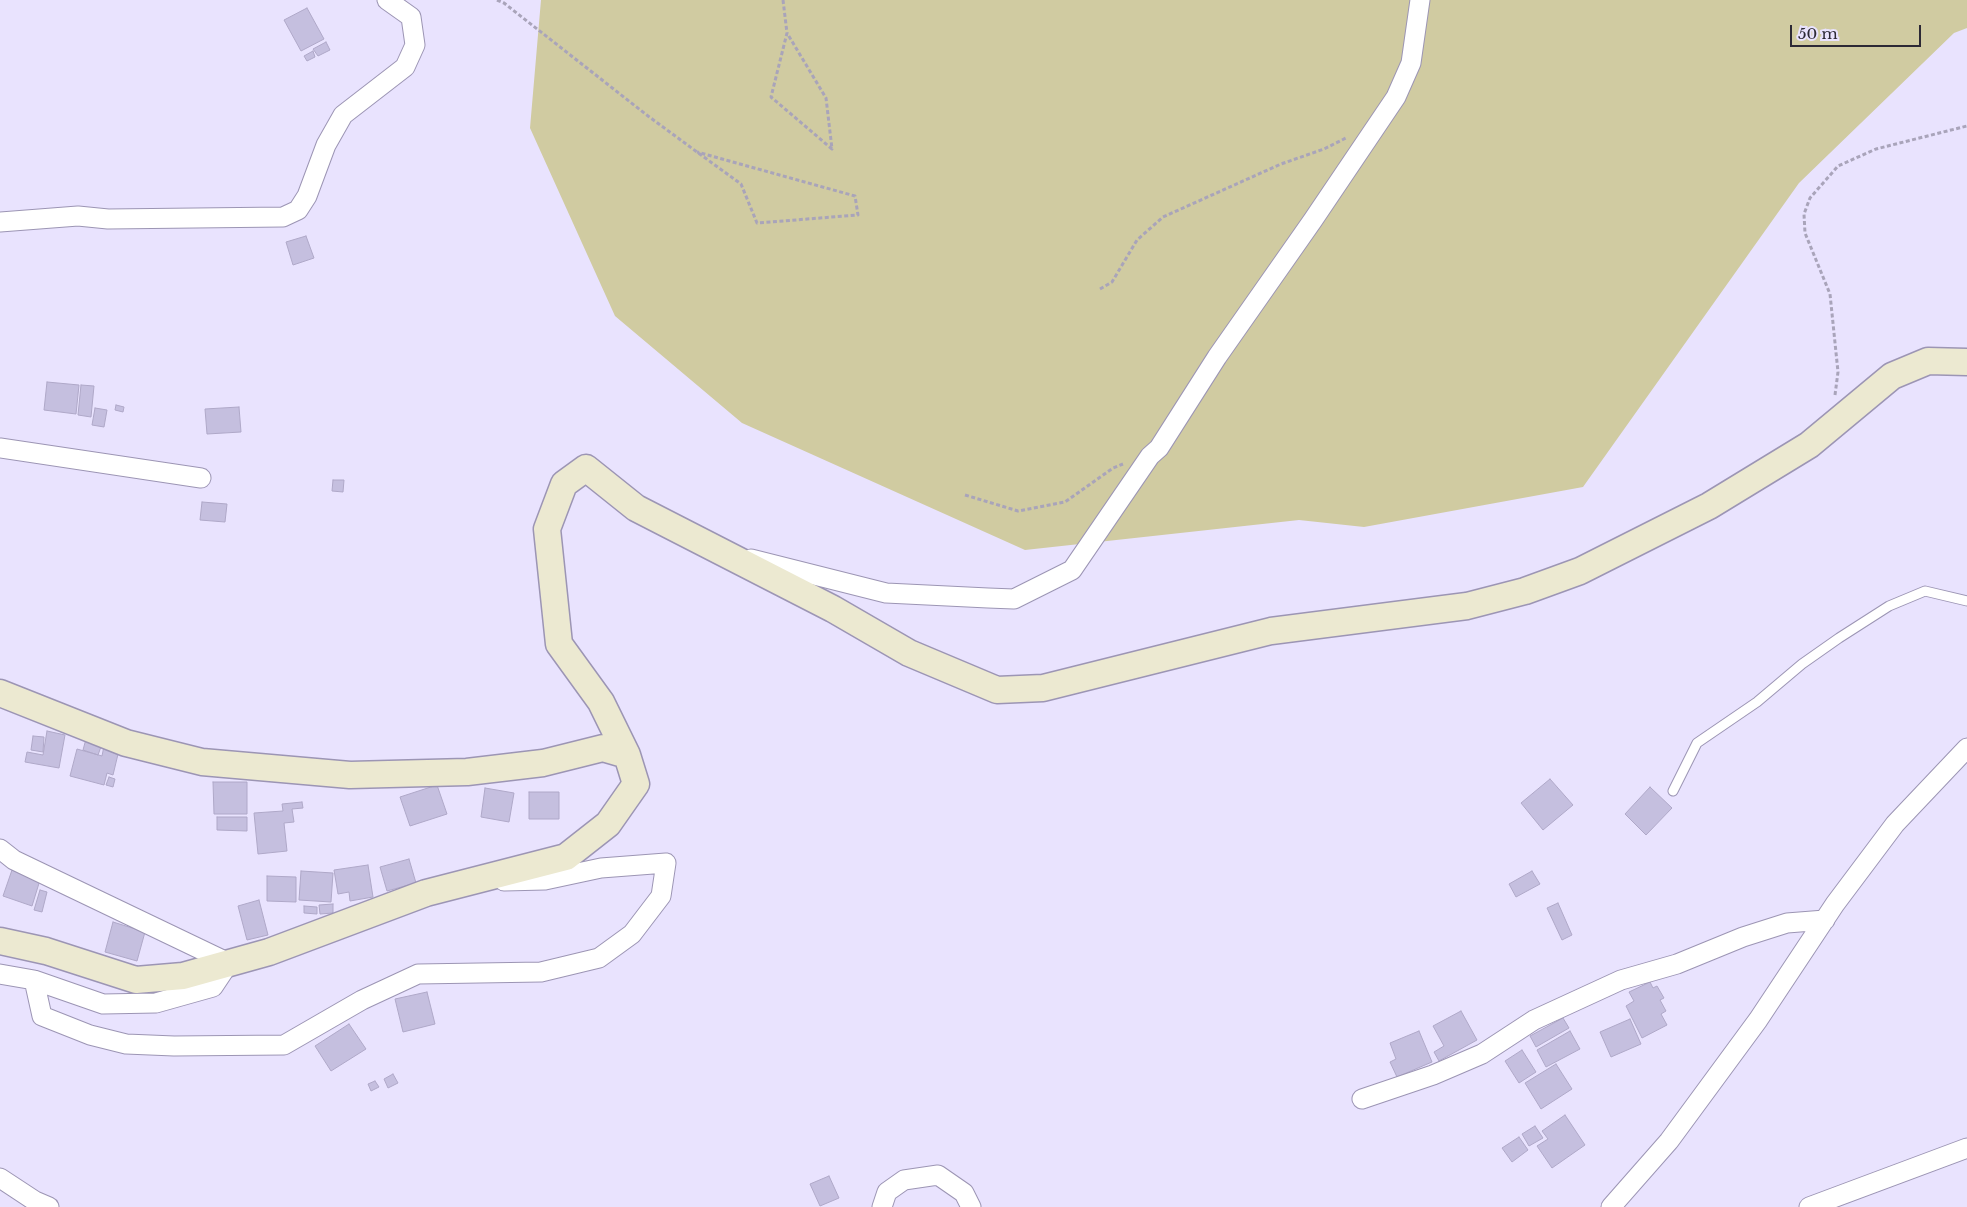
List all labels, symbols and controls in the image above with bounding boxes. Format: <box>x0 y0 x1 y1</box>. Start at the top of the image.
scale bar <box>1792 15 1923 47</box>
text: 50 m <box>1798 24 1838 43</box>

